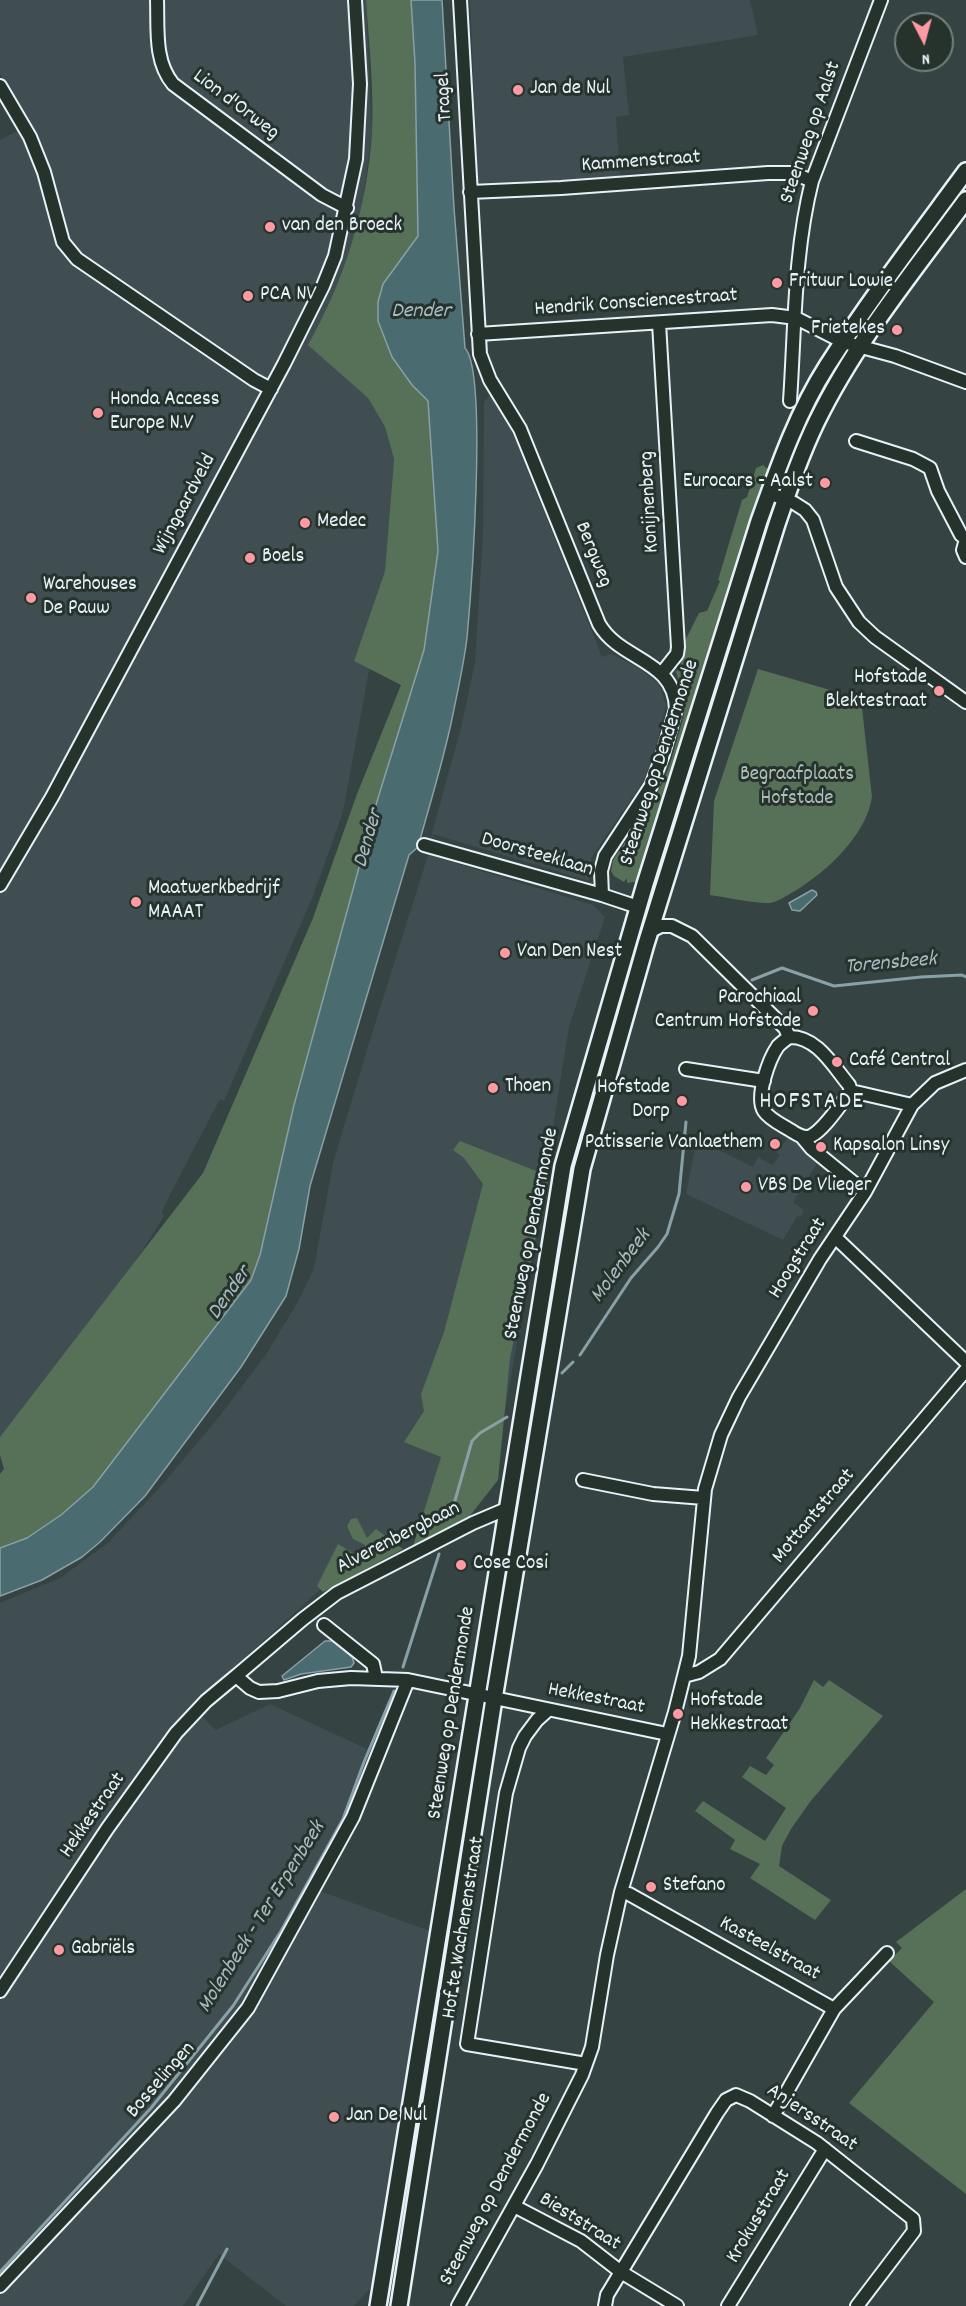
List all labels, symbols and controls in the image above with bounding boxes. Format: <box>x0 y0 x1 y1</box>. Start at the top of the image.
north arrow <box>894 12 954 72</box>
text: N <box>921 47 931 70</box>
street label: Steenweg op Aalst <box>776 59 848 207</box>
street label: Lion d'Orweg <box>187 65 283 147</box>
street label: Tragel <box>432 72 460 122</box>
place label: Jan de Nul <box>530 77 610 103</box>
marker: Jan de Nul <box>511 83 525 97</box>
street label: Kammenstraat <box>581 146 701 180</box>
place label: van den Broeck <box>282 214 402 240</box>
marker: van den Broeck <box>263 220 277 234</box>
place label: Frituur Lowie <box>789 270 893 296</box>
marker: Frituur Lowie <box>770 276 784 290</box>
place label: PCA NV <box>260 283 317 309</box>
street label: Hendrik Consciencestraat <box>534 284 738 324</box>
marker: PCA NV <box>241 289 255 303</box>
water label: Dender <box>391 300 451 326</box>
place label: Frietekes <box>811 317 885 343</box>
marker: Frietekes <box>890 323 904 337</box>
place label: Honda Access Europe N.V <box>110 388 220 438</box>
marker: Honda Access Europe N.V <box>91 406 105 420</box>
street label: Wijngaardveld <box>149 450 223 560</box>
street label: Konijnenberg <box>636 450 666 554</box>
place label: Eurocars - Aalst <box>683 470 813 496</box>
marker: Eurocars - Aalst <box>818 476 832 490</box>
place label: Medec <box>317 510 366 536</box>
marker: Medec <box>298 516 312 530</box>
street label: Bergweg <box>568 519 616 591</box>
place label: Boels <box>262 545 304 571</box>
marker: Boels <box>243 551 257 565</box>
place label: Warehouses De Pauw <box>43 573 137 623</box>
marker: Warehouses De Pauw <box>24 591 38 605</box>
street label: Steenweg op Dendermonde <box>616 657 706 869</box>
place label: Hofstade Blektestraat <box>825 666 927 716</box>
marker: Hofstade Blektestraat <box>932 684 946 698</box>
park label: Begraafplaats Hofstade <box>740 763 854 813</box>
water label: Dender <box>349 807 391 871</box>
street label: Doorsteeklaan <box>478 828 596 884</box>
place label: Maatwerkbedrijf MAAAT <box>148 877 280 927</box>
marker: Maatwerkbedrijf MAAAT <box>129 895 143 909</box>
place label: Van Den Nest <box>517 940 622 966</box>
marker: Van Den Nest <box>498 946 512 960</box>
water label: Torensbeek <box>844 948 938 982</box>
place label: Parochiaal Centrum Hofstade <box>655 986 801 1036</box>
marker: Parochiaal Centrum Hofstade <box>806 1004 820 1018</box>
place label: Café Central <box>849 1049 950 1075</box>
marker: Café Central <box>830 1055 844 1069</box>
place label: Thoen <box>505 1075 551 1101</box>
place label: Hofstade Dorp <box>597 1076 670 1126</box>
marker: Thoen <box>486 1081 500 1095</box>
district label: HOFSTADE <box>759 1090 865 1118</box>
marker: Hofstade Dorp <box>675 1094 689 1108</box>
street label: Steenweg op Dendermonde <box>500 1126 566 1342</box>
place label: Patisserie Vanlaethem <box>585 1131 763 1157</box>
place label: Kapsalon Linsy <box>833 1134 949 1160</box>
marker: Patisserie Vanlaethem <box>768 1137 782 1151</box>
marker: Kapsalon Linsy <box>814 1140 828 1154</box>
place label: VBS De Vlieger <box>758 1174 871 1200</box>
marker: VBS De Vlieger <box>739 1180 753 1194</box>
street label: Hoogstraat <box>764 1214 834 1304</box>
water label: Molenbeek <box>586 1225 658 1309</box>
water label: Dender <box>203 1262 259 1326</box>
street label: Mottantstraat <box>768 1464 862 1570</box>
street label: Alverenbergbaan <box>333 1497 465 1581</box>
place label: Cose Cosi <box>473 1552 548 1578</box>
marker: Cose Cosi <box>454 1558 468 1572</box>
street label: Steenweg op Dendermonde <box>424 1605 482 1821</box>
street label: Hekkestraat <box>545 1678 647 1722</box>
place label: Hofstade Hekkestraat <box>690 1689 788 1739</box>
marker: Hofstade Hekkestraat <box>671 1707 685 1721</box>
street label: Hekkestraat <box>55 1769 133 1863</box>
water label: Molenbeek - Ter Erpenbeek <box>193 1817 333 2019</box>
street label: Hof te Wachenenstraat <box>438 1835 492 2021</box>
place label: Stefano <box>663 1874 726 1900</box>
marker: Stefano <box>644 1880 658 1894</box>
street label: Kasteelstraat <box>714 1912 824 1988</box>
place label: Gabriëls <box>71 1937 135 1963</box>
marker: Gabriëls <box>52 1943 66 1957</box>
street label: Bosselingen <box>122 2038 202 2124</box>
street label: Anjersstraat <box>761 2079 861 2159</box>
street label: Steenweg op Dendermonde <box>435 2089 559 2291</box>
place label: Jan De Nul <box>346 2104 427 2130</box>
marker: Jan De Nul <box>327 2110 341 2124</box>
street label: Krokusstraat <box>722 2165 798 2269</box>
street label: Bieststraat <box>534 2188 624 2258</box>

